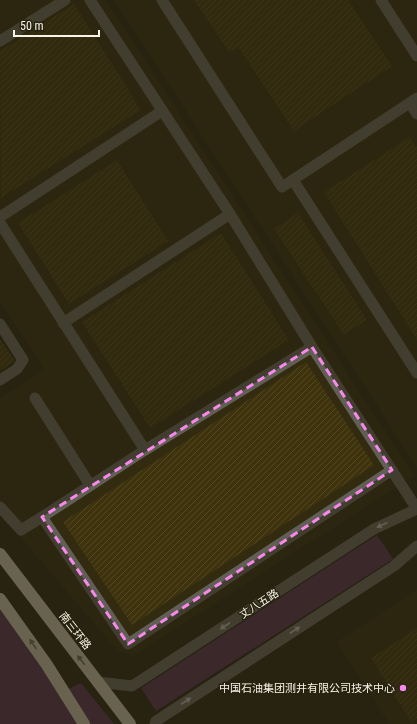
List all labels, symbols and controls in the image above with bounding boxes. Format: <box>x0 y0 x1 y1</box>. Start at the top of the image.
scale bar <box>14 12 99 38</box>
text: 50 m <box>20 19 44 33</box>
one-way arrow <box>376 522 387 528</box>
street label: 丈八五路 <box>237 587 281 621</box>
street label: 南三环路 <box>56 610 94 652</box>
one-way arrow <box>220 622 230 630</box>
one-way arrow <box>289 627 301 634</box>
one-way arrow <box>29 639 37 649</box>
one-way arrow <box>77 654 85 665</box>
place label: 中国石油集团测井有限公司技术中心 <box>219 682 395 695</box>
marker: 中国石油集团测井有限公司技术中心 <box>398 683 408 693</box>
one-way arrow <box>181 697 191 705</box>

